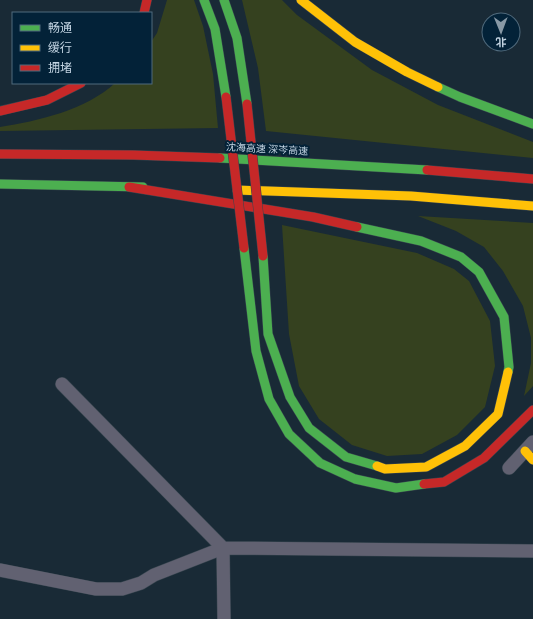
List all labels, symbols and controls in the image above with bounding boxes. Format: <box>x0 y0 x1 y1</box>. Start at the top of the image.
legend <box>12 12 152 84</box>
north arrow <box>481 12 521 52</box>
text: 畅通 <box>48 21 72 34</box>
text: 北 <box>496 36 507 48</box>
text: 缓行 <box>48 41 72 54</box>
text: 拥堵 <box>48 61 72 74</box>
street label: 沈海高速 深岑高速 <box>226 141 308 157</box>

